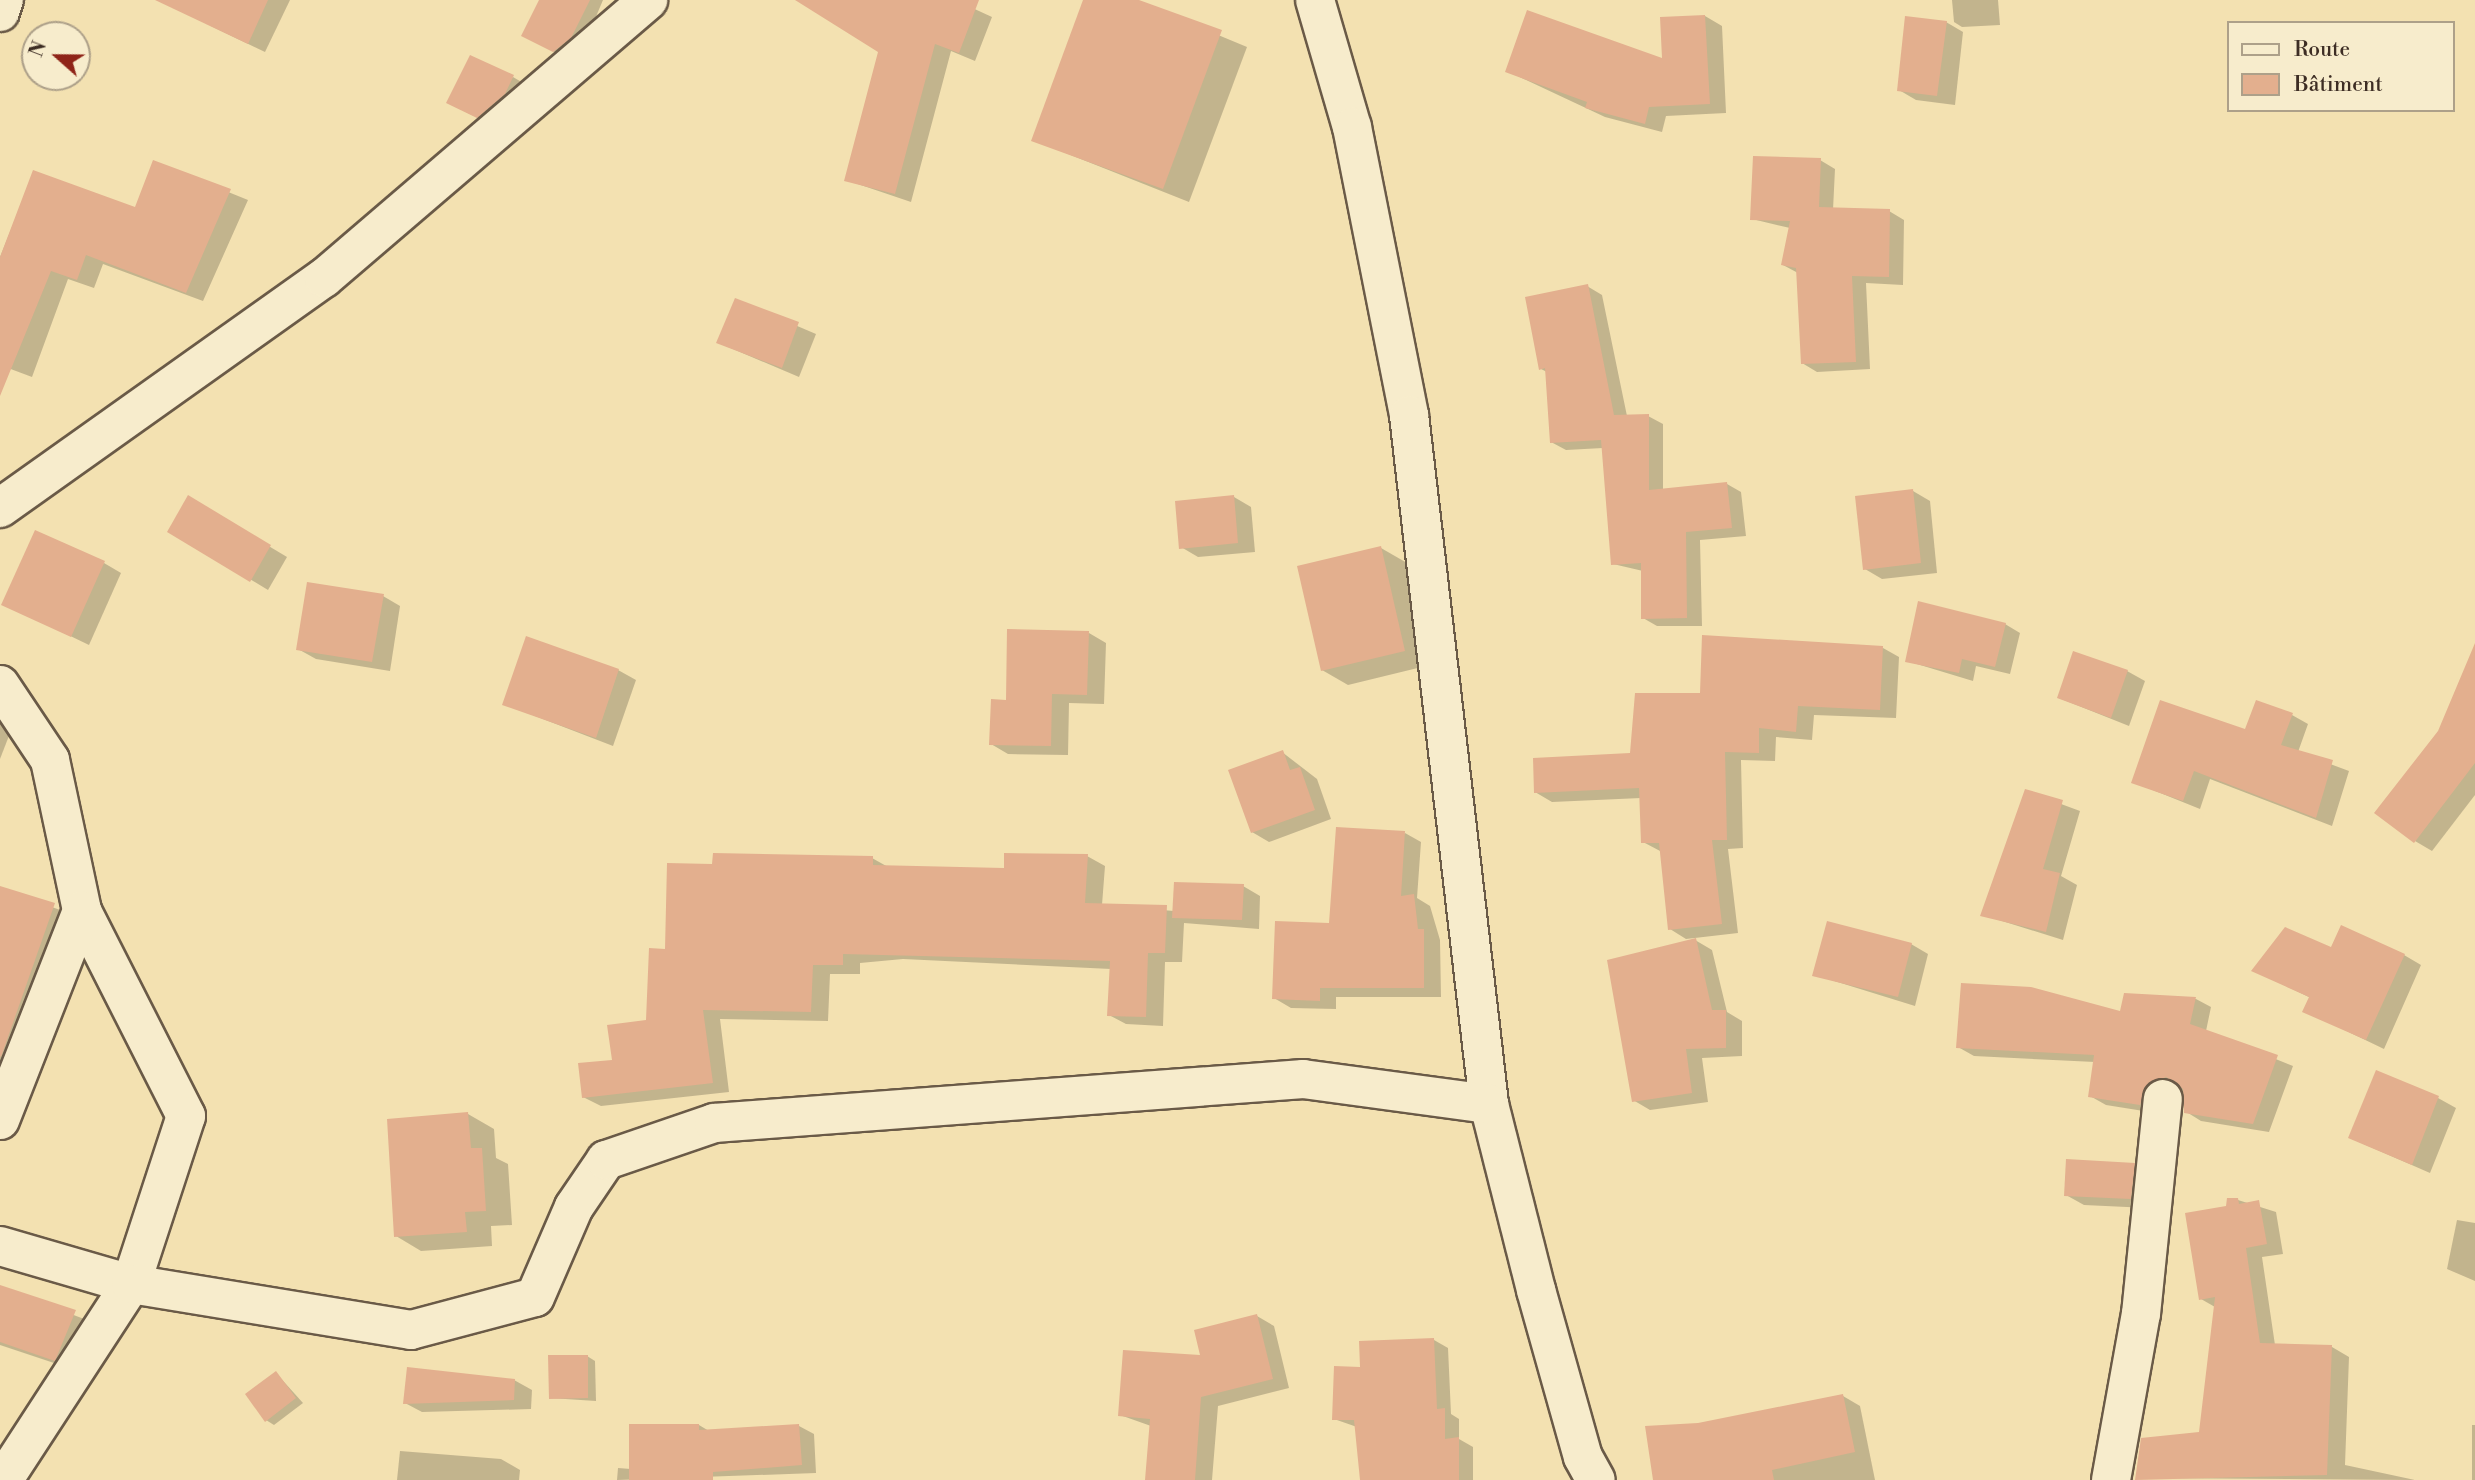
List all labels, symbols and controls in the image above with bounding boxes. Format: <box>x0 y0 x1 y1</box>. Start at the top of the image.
north arrow <box>21 21 91 91</box>
legend <box>2226 21 2454 112</box>
text: Route <box>2294 37 2350 63</box>
text: N <box>24 38 52 61</box>
text: Bâtiment <box>2294 72 2383 98</box>

